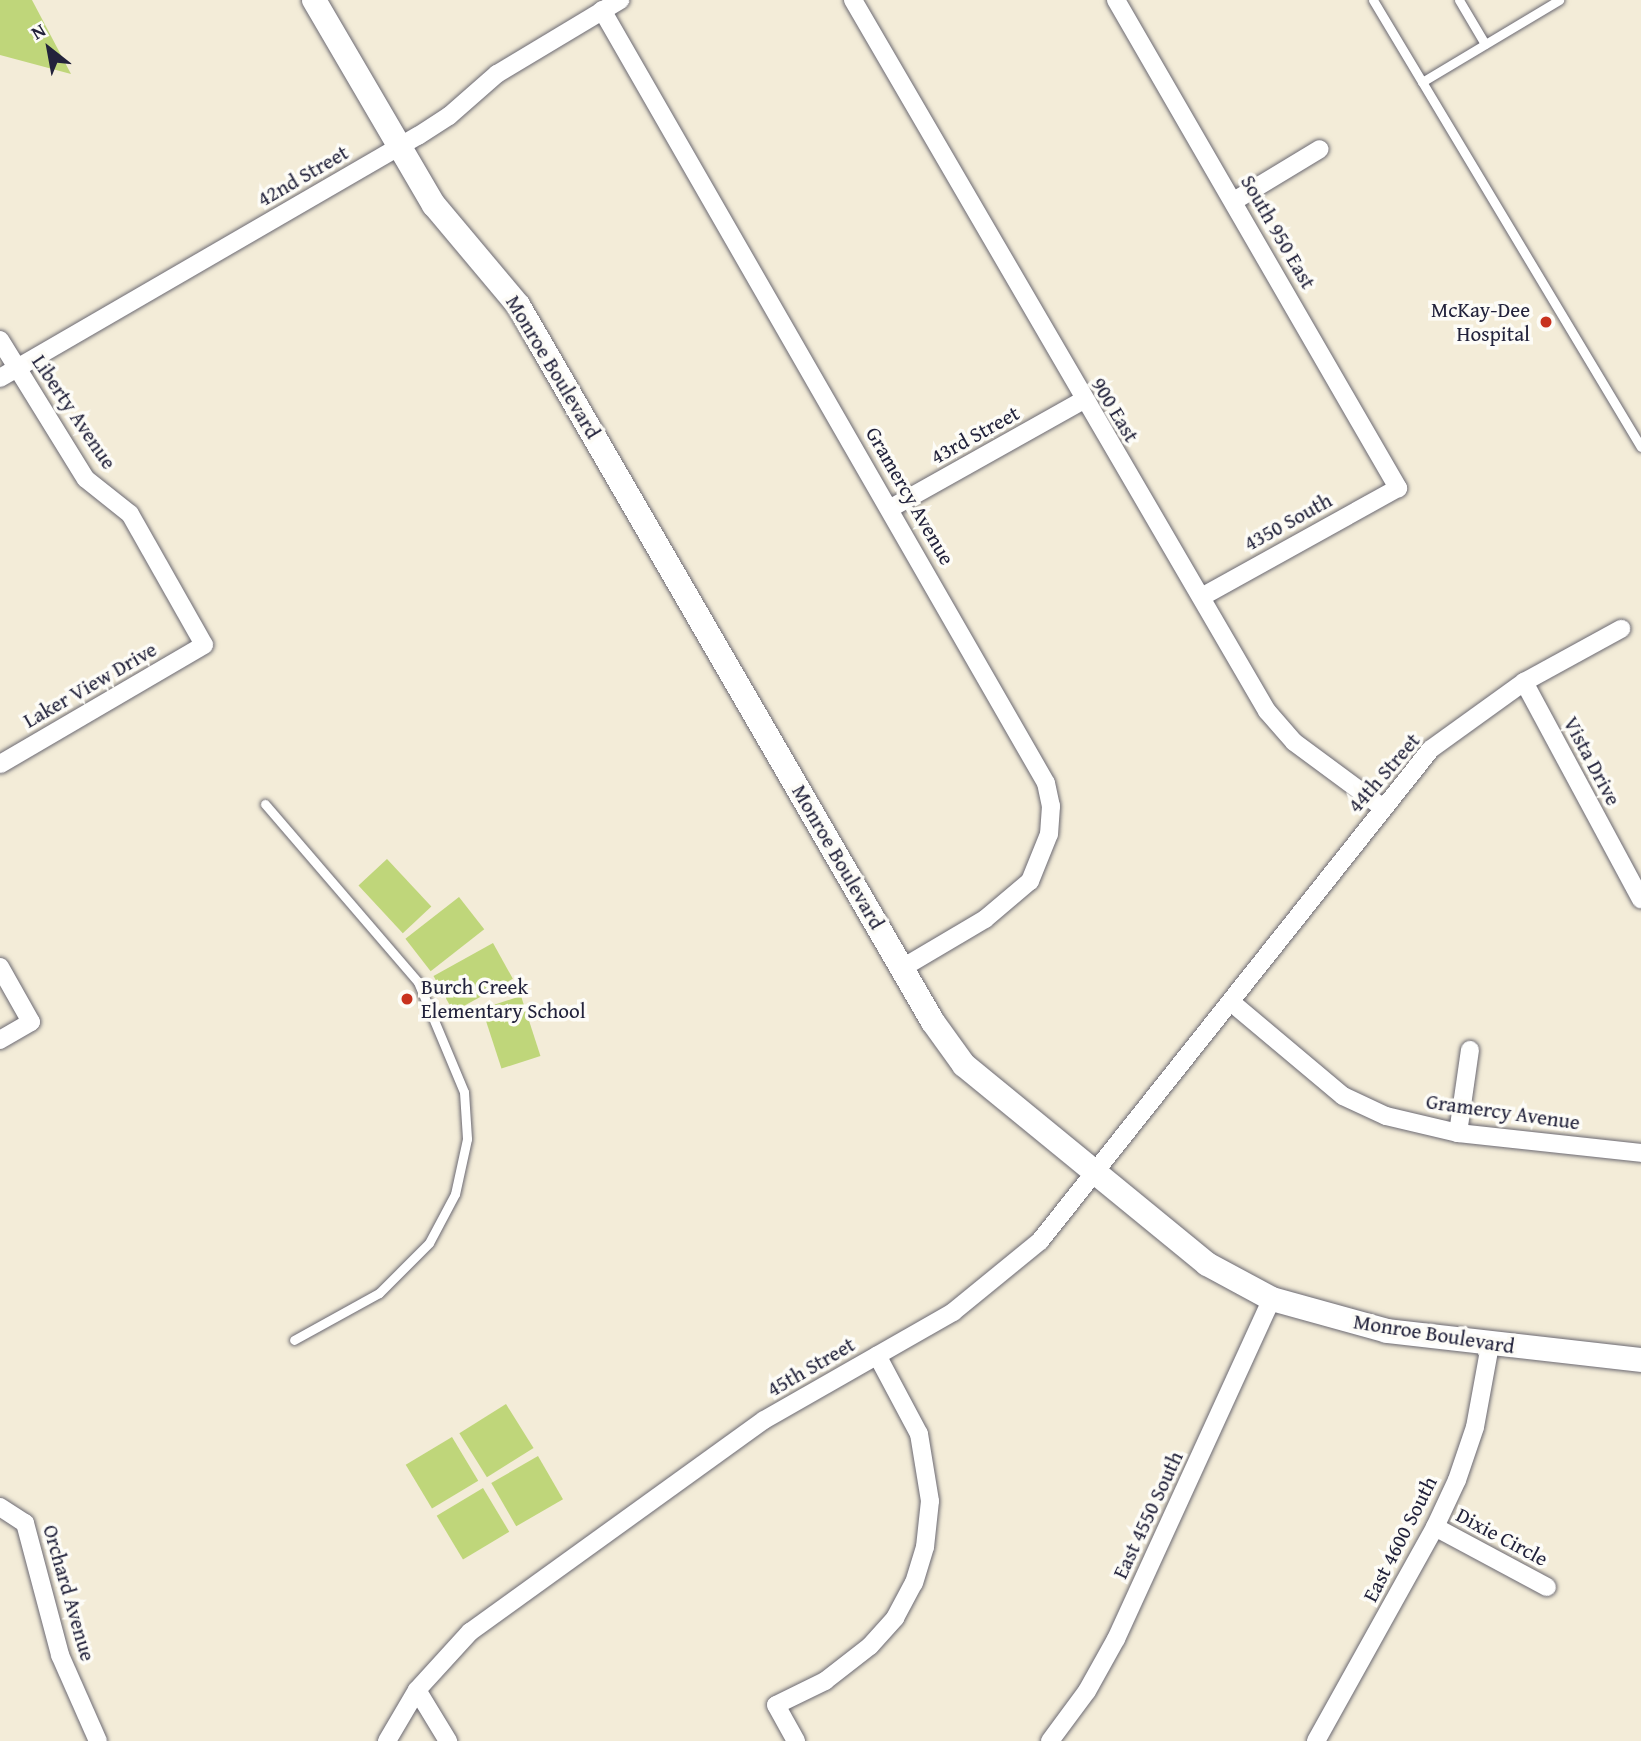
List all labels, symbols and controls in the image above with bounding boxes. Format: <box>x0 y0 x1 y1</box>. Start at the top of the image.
north arrow <box>14 14 84 84</box>
text: N <box>26 16 51 46</box>
street label: 42nd Street <box>253 140 353 212</box>
street label: South 950 East <box>1235 171 1321 293</box>
street label: Monroe Boulevard <box>500 291 606 443</box>
place label: McKay-Dee Hospital <box>1431 297 1530 347</box>
marker: McKay-Dee Hospital <box>1536 312 1556 332</box>
street label: Liberty Avenue <box>26 350 122 474</box>
street label: 900 East <box>1086 373 1144 447</box>
street label: 43rd Street <box>926 400 1024 470</box>
street label: Gramercy Avenue <box>860 423 960 569</box>
street label: 4350 South <box>1240 488 1336 556</box>
street label: Laker View Drive <box>19 637 161 733</box>
street label: Vista Drive <box>1558 712 1626 810</box>
street label: 44th Street <box>1343 728 1425 818</box>
street label: Monroe Boulevard <box>786 780 890 934</box>
place label: Burch Creek Elementary School <box>421 974 586 1024</box>
marker: Burch Creek Elementary School <box>399 991 415 1007</box>
street label: Gramercy Avenue <box>1424 1089 1582 1135</box>
street label: Monroe Boulevard <box>1352 1309 1516 1359</box>
street label: 45th Street <box>763 1332 859 1402</box>
street label: East 4550 South <box>1108 1447 1188 1583</box>
street label: East 4600 South <box>1358 1472 1442 1606</box>
street label: Dixie Circle <box>1452 1502 1552 1572</box>
street label: Orchard Avenue <box>38 1522 100 1664</box>

